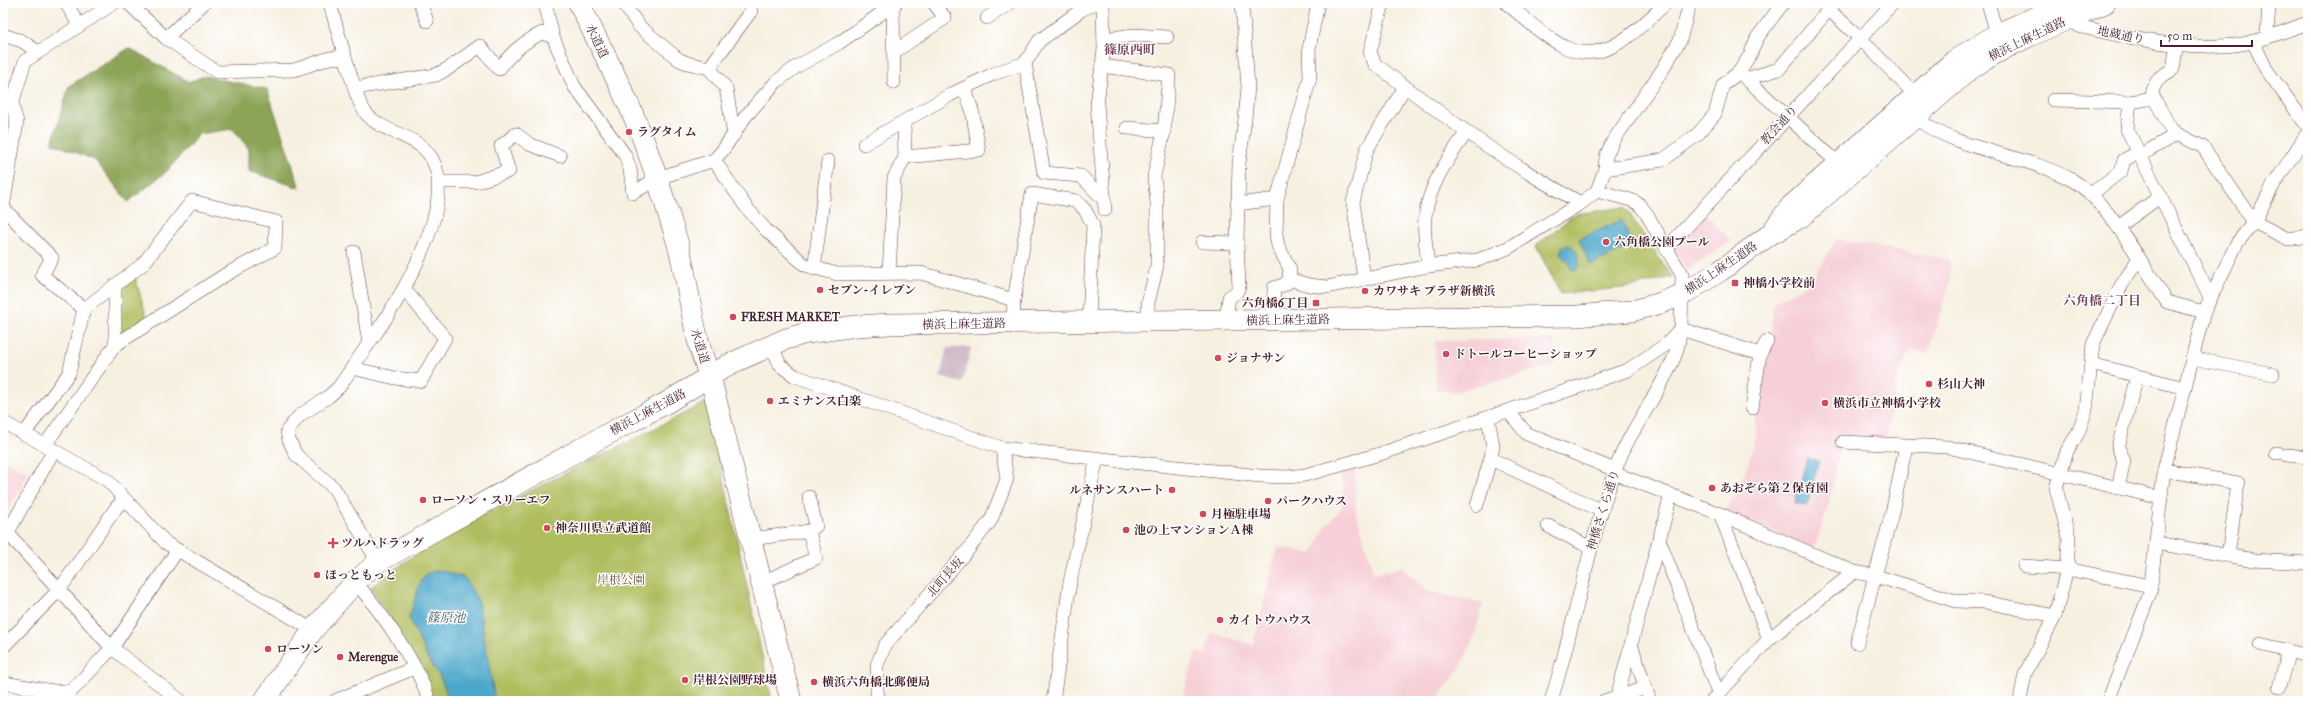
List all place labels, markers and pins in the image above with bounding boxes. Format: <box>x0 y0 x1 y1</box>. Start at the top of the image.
place label: ラグタイム <box>637 125 697 139</box>
marker: ラグタイム <box>624 127 634 137</box>
place label: 六角橋公園プール <box>1614 235 1709 249</box>
marker: 六角橋公園プール <box>1601 237 1611 247</box>
place label: 神橋小学校前 <box>1743 276 1815 290</box>
marker: 神橋小学校前 <box>1730 278 1740 288</box>
place label: セブン-イレブン <box>828 283 916 297</box>
place label: カワサキ プラザ新横浜 <box>1373 284 1496 298</box>
marker: セブン-イレブン <box>815 285 825 295</box>
marker: カワサキ プラザ新横浜 <box>1360 286 1370 296</box>
place label: 六角橋6丁目 <box>1242 296 1308 310</box>
marker: 六角橋6丁目 <box>1311 298 1321 308</box>
place label: FRESH MARKET <box>741 310 841 324</box>
marker: FRESH MARKET <box>728 312 738 322</box>
place label: ドトールコーヒーショップ <box>1454 347 1597 361</box>
marker: ドトールコーヒーショップ <box>1441 349 1451 359</box>
place label: ジョナサン <box>1226 351 1285 365</box>
marker: ジョナサン <box>1213 353 1223 363</box>
place label: 杉山大神 <box>1937 377 1985 391</box>
marker: 杉山大神 <box>1924 379 1934 389</box>
place label: エミナンス白楽 <box>778 394 861 408</box>
marker: エミナンス白楽 <box>765 396 775 406</box>
place label: 横浜市立神橋小学校 <box>1833 396 1941 410</box>
marker: 横浜市立神橋小学校 <box>1820 398 1830 408</box>
place label: あおぞら第２保育園 <box>1720 481 1828 495</box>
place label: ルネサンスハート <box>1069 483 1164 497</box>
marker: あおぞら第２保育園 <box>1707 483 1717 493</box>
marker: ルネサンスハート <box>1167 485 1177 495</box>
place label: ローソン・スリーエフ <box>431 493 551 507</box>
place label: パークハウス <box>1276 494 1347 508</box>
marker: ローソン・スリーエフ <box>418 495 428 505</box>
marker: パークハウス <box>1263 496 1273 506</box>
place label: 月極駐車場 <box>1211 507 1271 521</box>
marker: 月極駐車場 <box>1198 509 1208 519</box>
place label: 神奈川県立武道館 <box>555 521 651 535</box>
marker: 神奈川県立武道館 <box>542 523 552 533</box>
place label: 池の上マンションＡ棟 <box>1134 523 1253 537</box>
marker: 池の上マンションＡ棟 <box>1121 525 1131 535</box>
place label: ツルハドラッグ <box>341 536 424 550</box>
marker: ツルハドラッグ <box>328 538 338 548</box>
place label: ほっともっと <box>325 568 397 582</box>
marker: ほっともっと <box>312 570 322 580</box>
place label: カイトウハウス <box>1228 613 1311 627</box>
marker: カイトウハウス <box>1215 615 1225 625</box>
place label: ローソン <box>276 642 324 656</box>
marker: ローソン <box>263 644 273 654</box>
place label: Merengue <box>348 650 398 665</box>
marker: Merengue <box>335 652 345 662</box>
place label: 岸根公園野球場 <box>693 673 777 687</box>
marker: 岸根公園野球場 <box>680 675 690 685</box>
place label: 横浜六角橋北郵便局 <box>822 675 930 689</box>
marker: 横浜六角橋北郵便局 <box>809 677 819 687</box>

